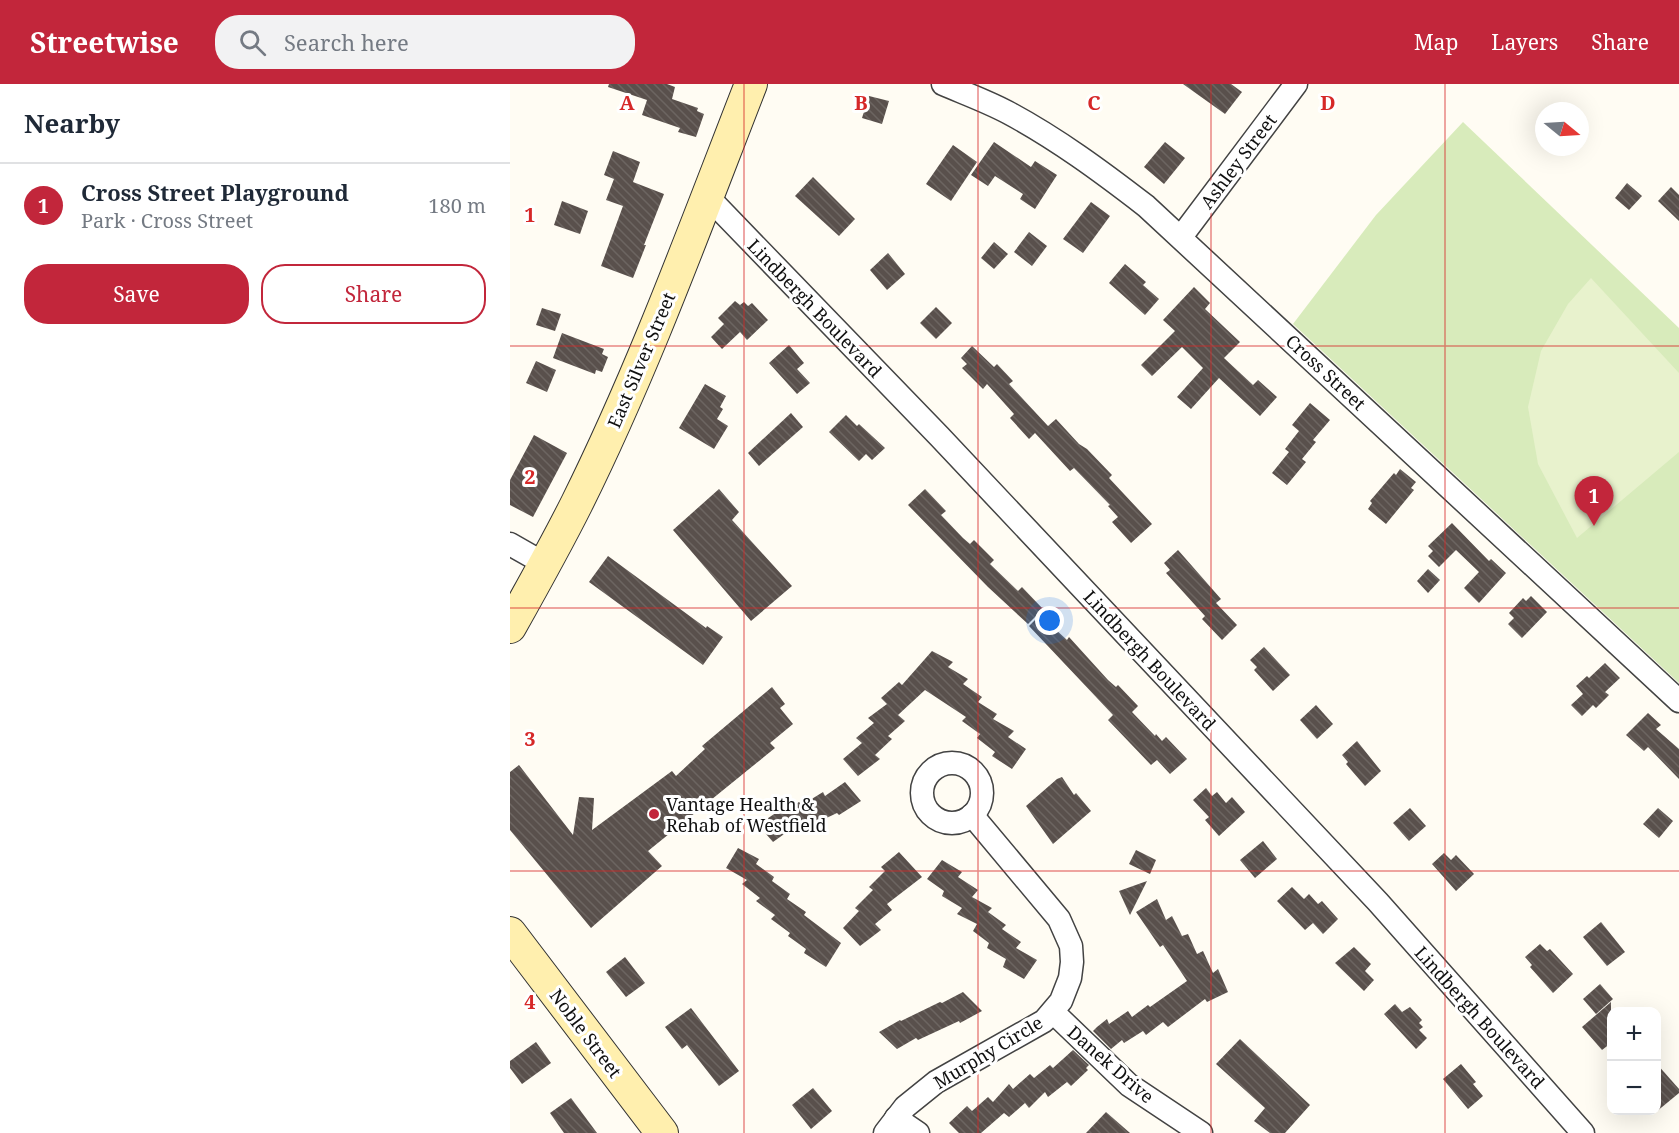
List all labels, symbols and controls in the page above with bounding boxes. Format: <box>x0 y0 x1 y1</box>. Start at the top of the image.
search box <box>215 15 635 69</box>
text: Streetwise <box>30 23 179 61</box>
icon: search <box>236 26 269 59</box>
text: Search here <box>284 27 409 57</box>
text: Map <box>1414 28 1458 56</box>
text: Layers <box>1491 28 1558 56</box>
text: Share <box>1591 28 1649 56</box>
text: A <box>619 89 635 116</box>
text: B <box>854 89 868 116</box>
text: C <box>1087 89 1101 116</box>
text: D <box>1320 89 1336 116</box>
north arrow <box>1535 102 1589 156</box>
text: Nearby <box>24 105 120 141</box>
street label: Ashley Street <box>1195 109 1281 213</box>
text: Cross Street Playground <box>81 177 349 207</box>
text: 1 <box>38 192 49 219</box>
text: 180 m <box>428 192 486 219</box>
text: 1 <box>524 201 536 228</box>
text: Park · Cross Street <box>81 207 253 234</box>
street label: Lindbergh Boulevard <box>743 234 887 382</box>
button: Save <box>24 264 249 324</box>
button: Share <box>261 264 486 324</box>
street label: East Silver Street <box>602 289 680 431</box>
street label: Cross Street <box>1281 329 1371 415</box>
text: 2 <box>524 463 536 490</box>
pin: 1 <box>1574 476 1614 526</box>
street label: Lindbergh Boulevard <box>1079 585 1221 735</box>
your location <box>1035 606 1064 635</box>
text: 3 <box>524 725 536 752</box>
place label: Vantage Health & Rehab of Westfield <box>666 792 827 837</box>
marker: Vantage Health & Rehab of Westfield <box>647 807 661 821</box>
street label: Lindbergh Boulevard <box>1410 941 1550 1093</box>
street label: Noble Street <box>545 984 627 1082</box>
text: 4 <box>524 988 536 1015</box>
map controls <box>1607 1007 1661 1115</box>
button: + <box>1607 1007 1661 1061</box>
street label: Murphy Circle <box>929 1010 1047 1094</box>
street label: Danek Drive <box>1063 1020 1159 1108</box>
button: − <box>1607 1061 1661 1115</box>

